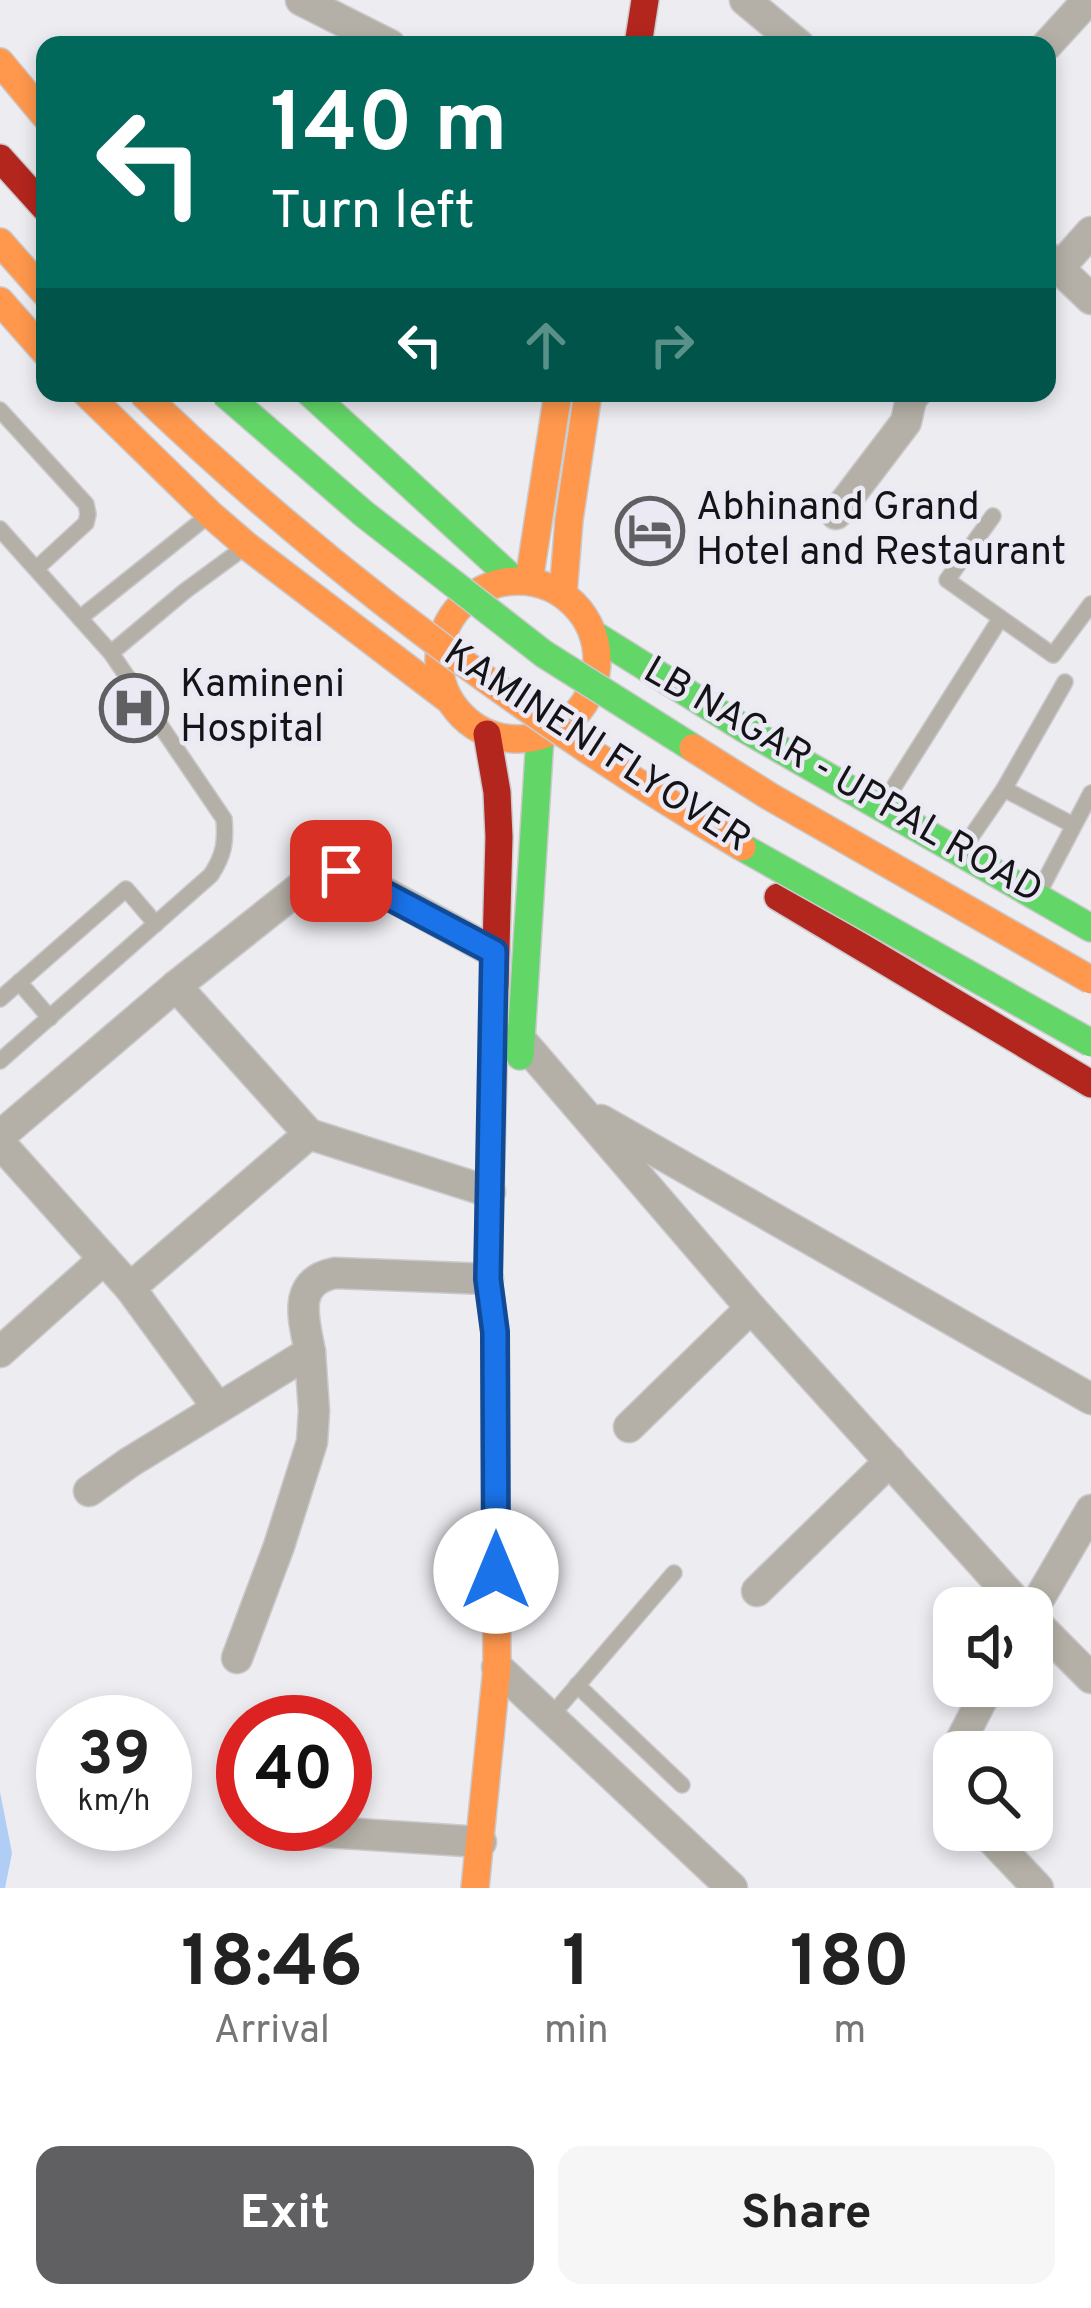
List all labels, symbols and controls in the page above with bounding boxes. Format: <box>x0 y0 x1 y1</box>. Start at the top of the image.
text: 140 m <box>270 75 507 181</box>
icon: left <box>72 84 228 240</box>
text: Turn left <box>270 179 475 248</box>
icon: left <box>387 312 453 378</box>
icon: ahead <box>513 312 579 378</box>
icon: right <box>639 312 705 378</box>
place label: Abhinand Grand Hotel and Restaurant <box>696 485 1066 579</box>
hotel icon: Abhinand Grand Hotel and Restaurant <box>615 496 685 566</box>
street label: KAMINENI FLYOVER <box>433 630 759 866</box>
street label: LB NAGAR - UPPAL ROAD <box>634 648 1050 916</box>
place label: Kamineni Hospital <box>180 662 345 756</box>
hospital icon: Kamineni Hospital <box>99 673 169 743</box>
pin <box>290 820 392 922</box>
icon: arrive <box>308 838 374 904</box>
position arrow <box>433 1508 559 1634</box>
map controls <box>933 1587 1053 1851</box>
button: sound <box>933 1587 1053 1707</box>
speed limit sign: 40 <box>216 1695 372 1851</box>
text: 39 <box>78 1720 150 1796</box>
button: search <box>933 1731 1053 1851</box>
text: km/h <box>78 1784 150 1821</box>
text: 18:46 <box>181 1920 363 2012</box>
text: 1 <box>562 1920 591 2012</box>
text: 180 <box>790 1920 910 2012</box>
text: Arrival <box>214 2008 330 2057</box>
text: min <box>544 2008 609 2057</box>
text: m <box>833 2008 866 2057</box>
button: Exit <box>36 2146 534 2284</box>
button: Share <box>558 2146 1055 2284</box>

